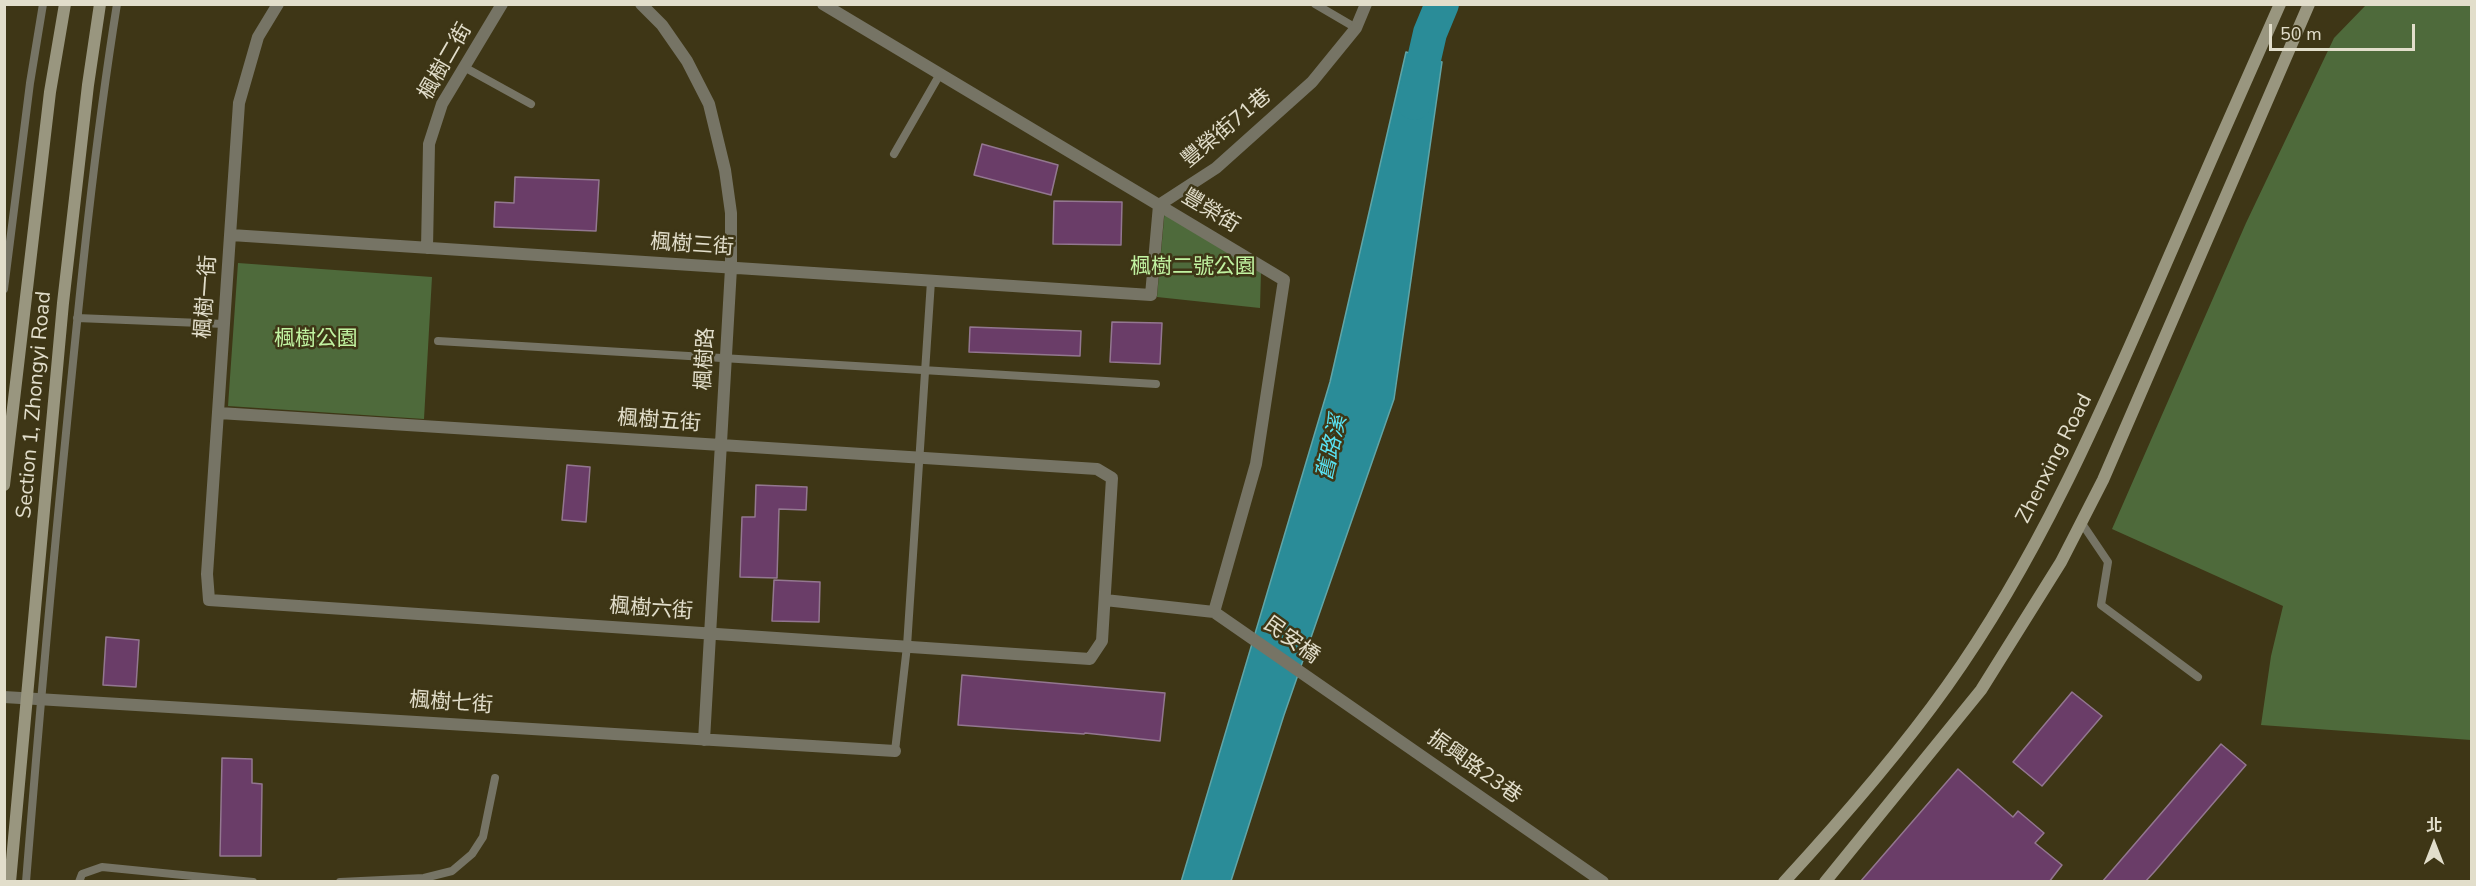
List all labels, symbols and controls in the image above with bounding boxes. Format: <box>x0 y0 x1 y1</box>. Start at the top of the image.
scale bar <box>2272 12 2418 50</box>
street label: 楓樹二街 <box>414 19 478 105</box>
text: 50 m <box>2280 22 2322 46</box>
street label: 豐榮街71巷 <box>1177 84 1277 174</box>
street label: 豐榮街 <box>1177 185 1243 239</box>
street label: 楓樹三街 <box>649 231 735 261</box>
street label: 楓樹一街 <box>192 254 222 340</box>
park label: 楓樹二號公園 <box>1130 255 1256 281</box>
street label: Section 1, Zhongyi Road <box>13 290 57 520</box>
park label: 楓樹公園 <box>274 327 358 353</box>
street label: 楓樹路 <box>692 327 720 391</box>
street label: Zhenxing Road <box>2012 390 2098 528</box>
street label: 楓樹五街 <box>616 407 702 437</box>
water label: 舊路溪 <box>1313 413 1353 483</box>
street label: 楓樹六街 <box>608 595 694 625</box>
street label: 民安橋 <box>1258 612 1324 670</box>
street label: 楓樹七街 <box>408 689 494 719</box>
street label: 振興路23巷 <box>1422 726 1526 810</box>
north arrow <box>2404 814 2464 874</box>
text: 北 <box>2426 815 2442 837</box>

